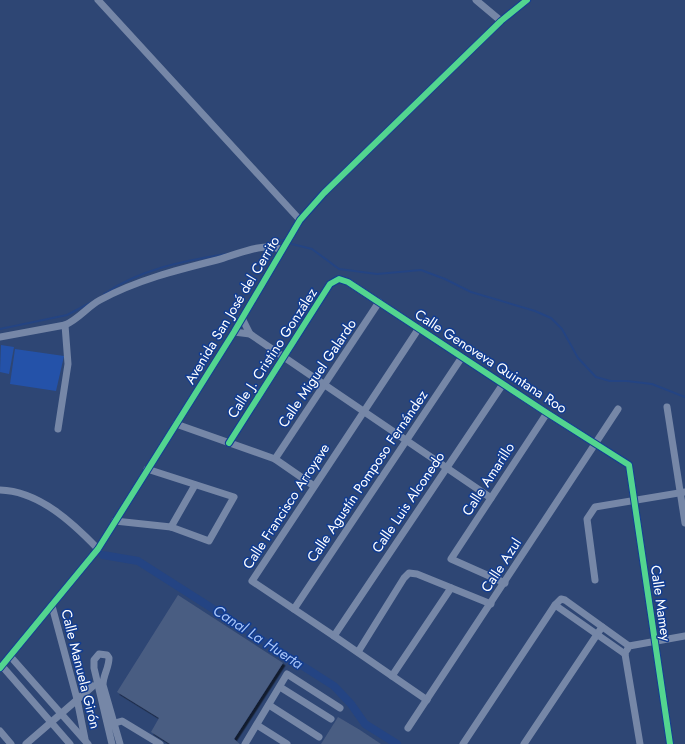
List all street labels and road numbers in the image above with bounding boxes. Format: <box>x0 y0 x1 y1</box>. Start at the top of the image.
street label: Avenida San José del Cerrito <box>180 232 284 388</box>
street label: Calle J. Cristino González <box>222 284 322 422</box>
street label: Calle Genoveva Quintana Roo <box>411 304 571 418</box>
street label: Calle Miguel Galardo <box>273 314 361 431</box>
street label: Calle Agustín Pomposo Fernández <box>302 386 432 566</box>
street label: Calle Amarillo <box>457 438 519 520</box>
street label: Calle Francisco Arroyave <box>238 439 334 573</box>
street label: Calle Luis Alconedo <box>367 447 449 557</box>
street label: Calle Azul <box>476 534 526 596</box>
street label: Calle Mamey <box>646 564 676 643</box>
street label: Calle Manuela Girón <box>56 607 106 731</box>

